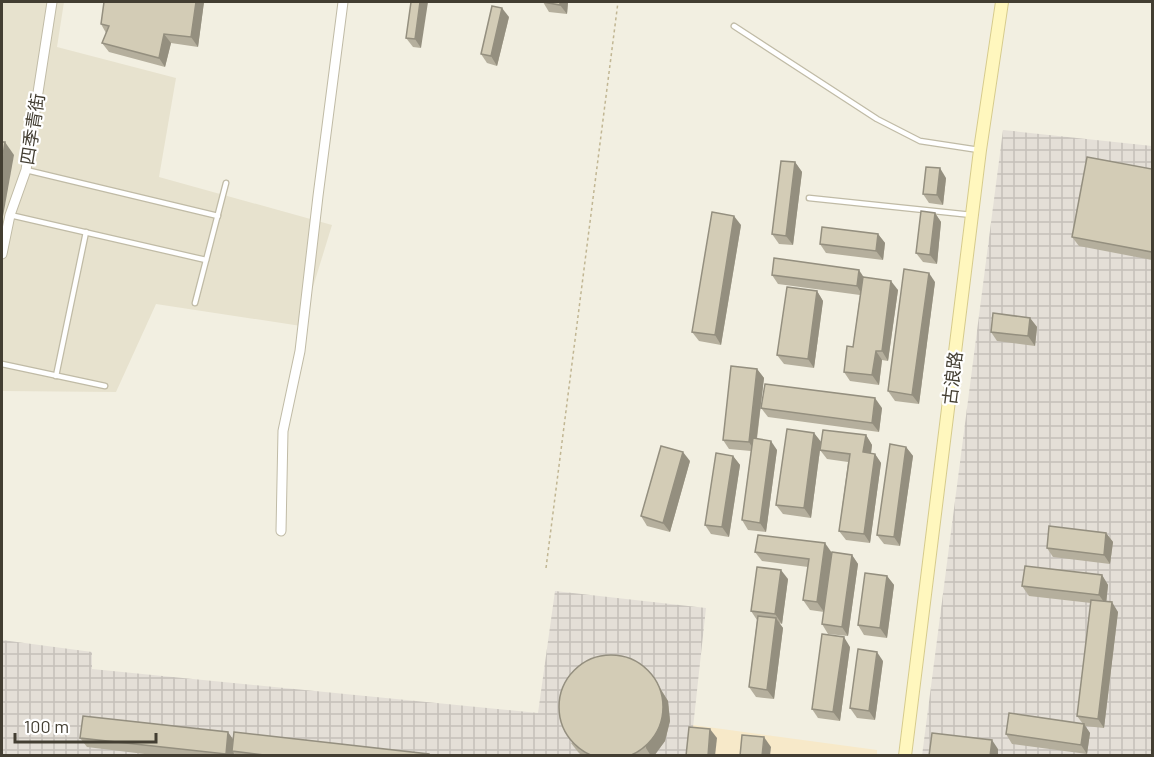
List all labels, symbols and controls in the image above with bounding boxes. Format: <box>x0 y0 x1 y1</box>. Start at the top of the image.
street label: 四季青街 <box>16 92 48 166</box>
street label: 古浪路 <box>938 350 966 406</box>
scale bar <box>15 706 156 744</box>
text: 100 m <box>24 715 69 737</box>

